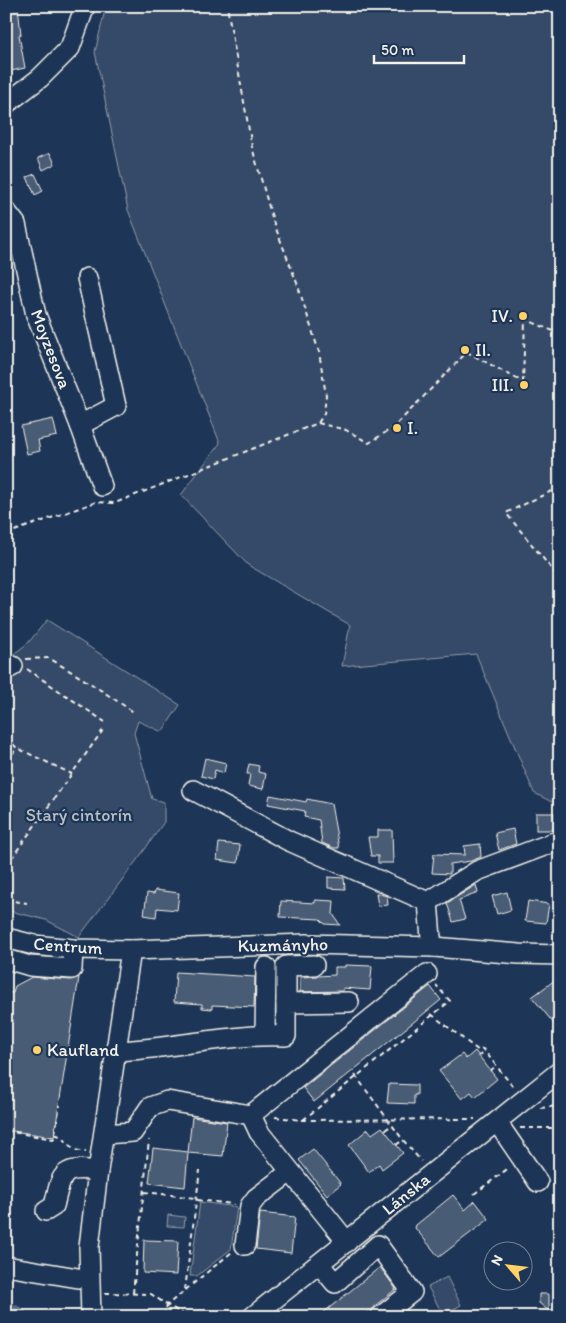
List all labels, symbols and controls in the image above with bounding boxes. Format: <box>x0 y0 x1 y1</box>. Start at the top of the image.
scale bar <box>374 32 464 64</box>
text: 50 m <box>381 41 414 59</box>
place label: IV. <box>491 305 513 327</box>
street label: Moyzesova <box>26 306 76 392</box>
marker: IV. <box>517 310 529 322</box>
place label: II. <box>475 339 491 361</box>
marker: II. <box>459 344 471 356</box>
place label: III. <box>491 374 514 396</box>
marker: III. <box>518 379 530 391</box>
place label: I. <box>407 417 418 439</box>
marker: I. <box>391 422 403 434</box>
park label: Starý cintorín <box>26 804 132 826</box>
street label: Centrum <box>33 933 103 959</box>
street label: Kuzmányho <box>238 933 328 957</box>
place label: Kaufland <box>47 1039 119 1061</box>
marker: Kaufland <box>31 1044 43 1056</box>
street label: Lánska <box>378 1168 435 1220</box>
north arrow <box>484 1240 534 1290</box>
text: N <box>487 1252 507 1268</box>

